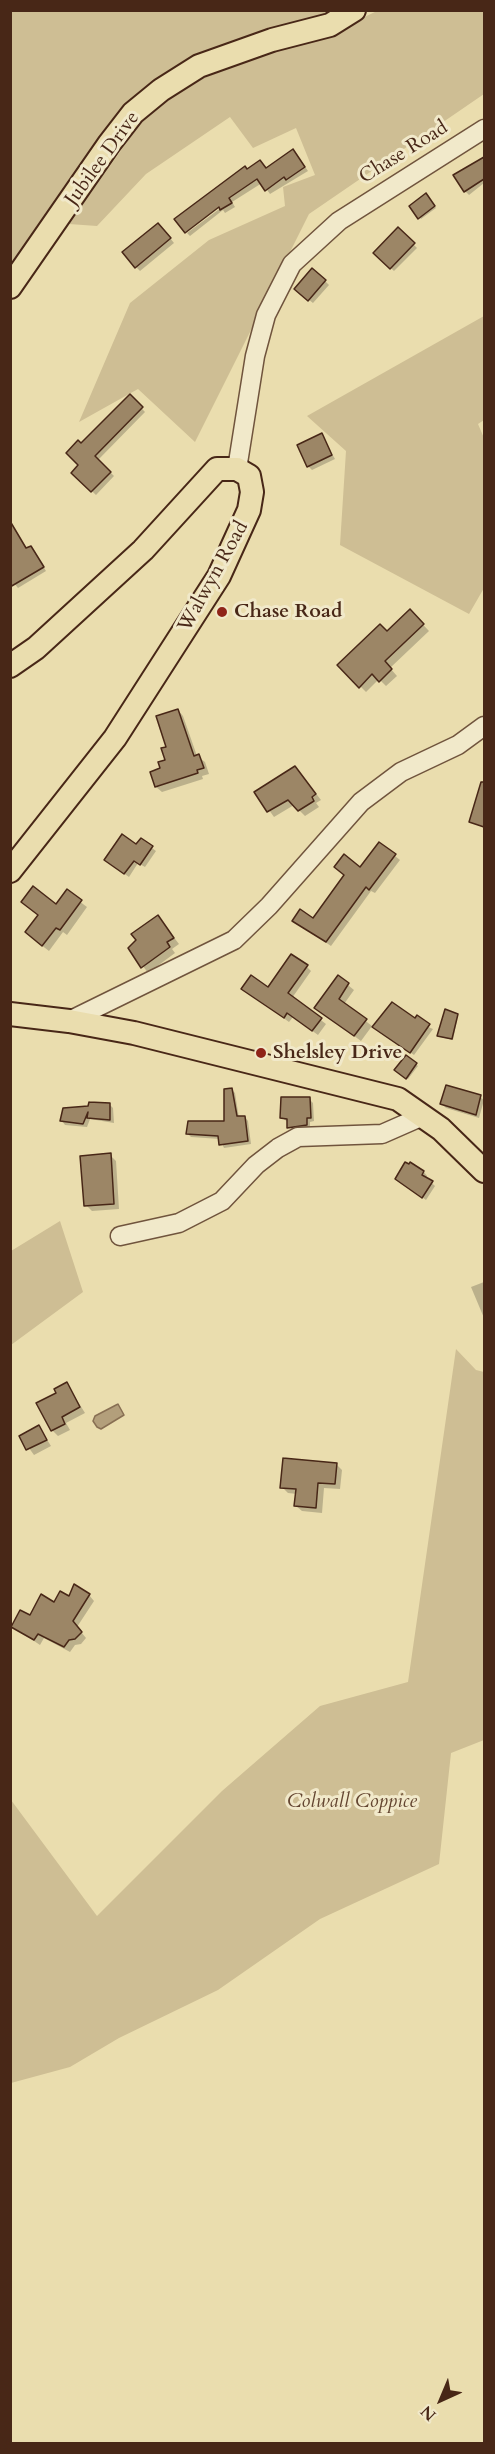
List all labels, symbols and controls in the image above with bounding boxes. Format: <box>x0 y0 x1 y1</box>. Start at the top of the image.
street label: Jubilee Drive <box>61 107 145 211</box>
street label: Chase Road <box>355 116 453 190</box>
street label: Walwyn Road <box>174 517 254 637</box>
place label: Chase Road <box>234 600 342 624</box>
marker: Chase Road <box>215 605 229 619</box>
place label: Shelsley Drive <box>273 1041 402 1065</box>
marker: Shelsley Drive <box>254 1046 268 1060</box>
park label: Colwall Coppice <box>287 1790 417 1814</box>
north arrow <box>411 2370 471 2430</box>
text: N <box>416 2400 441 2426</box>

